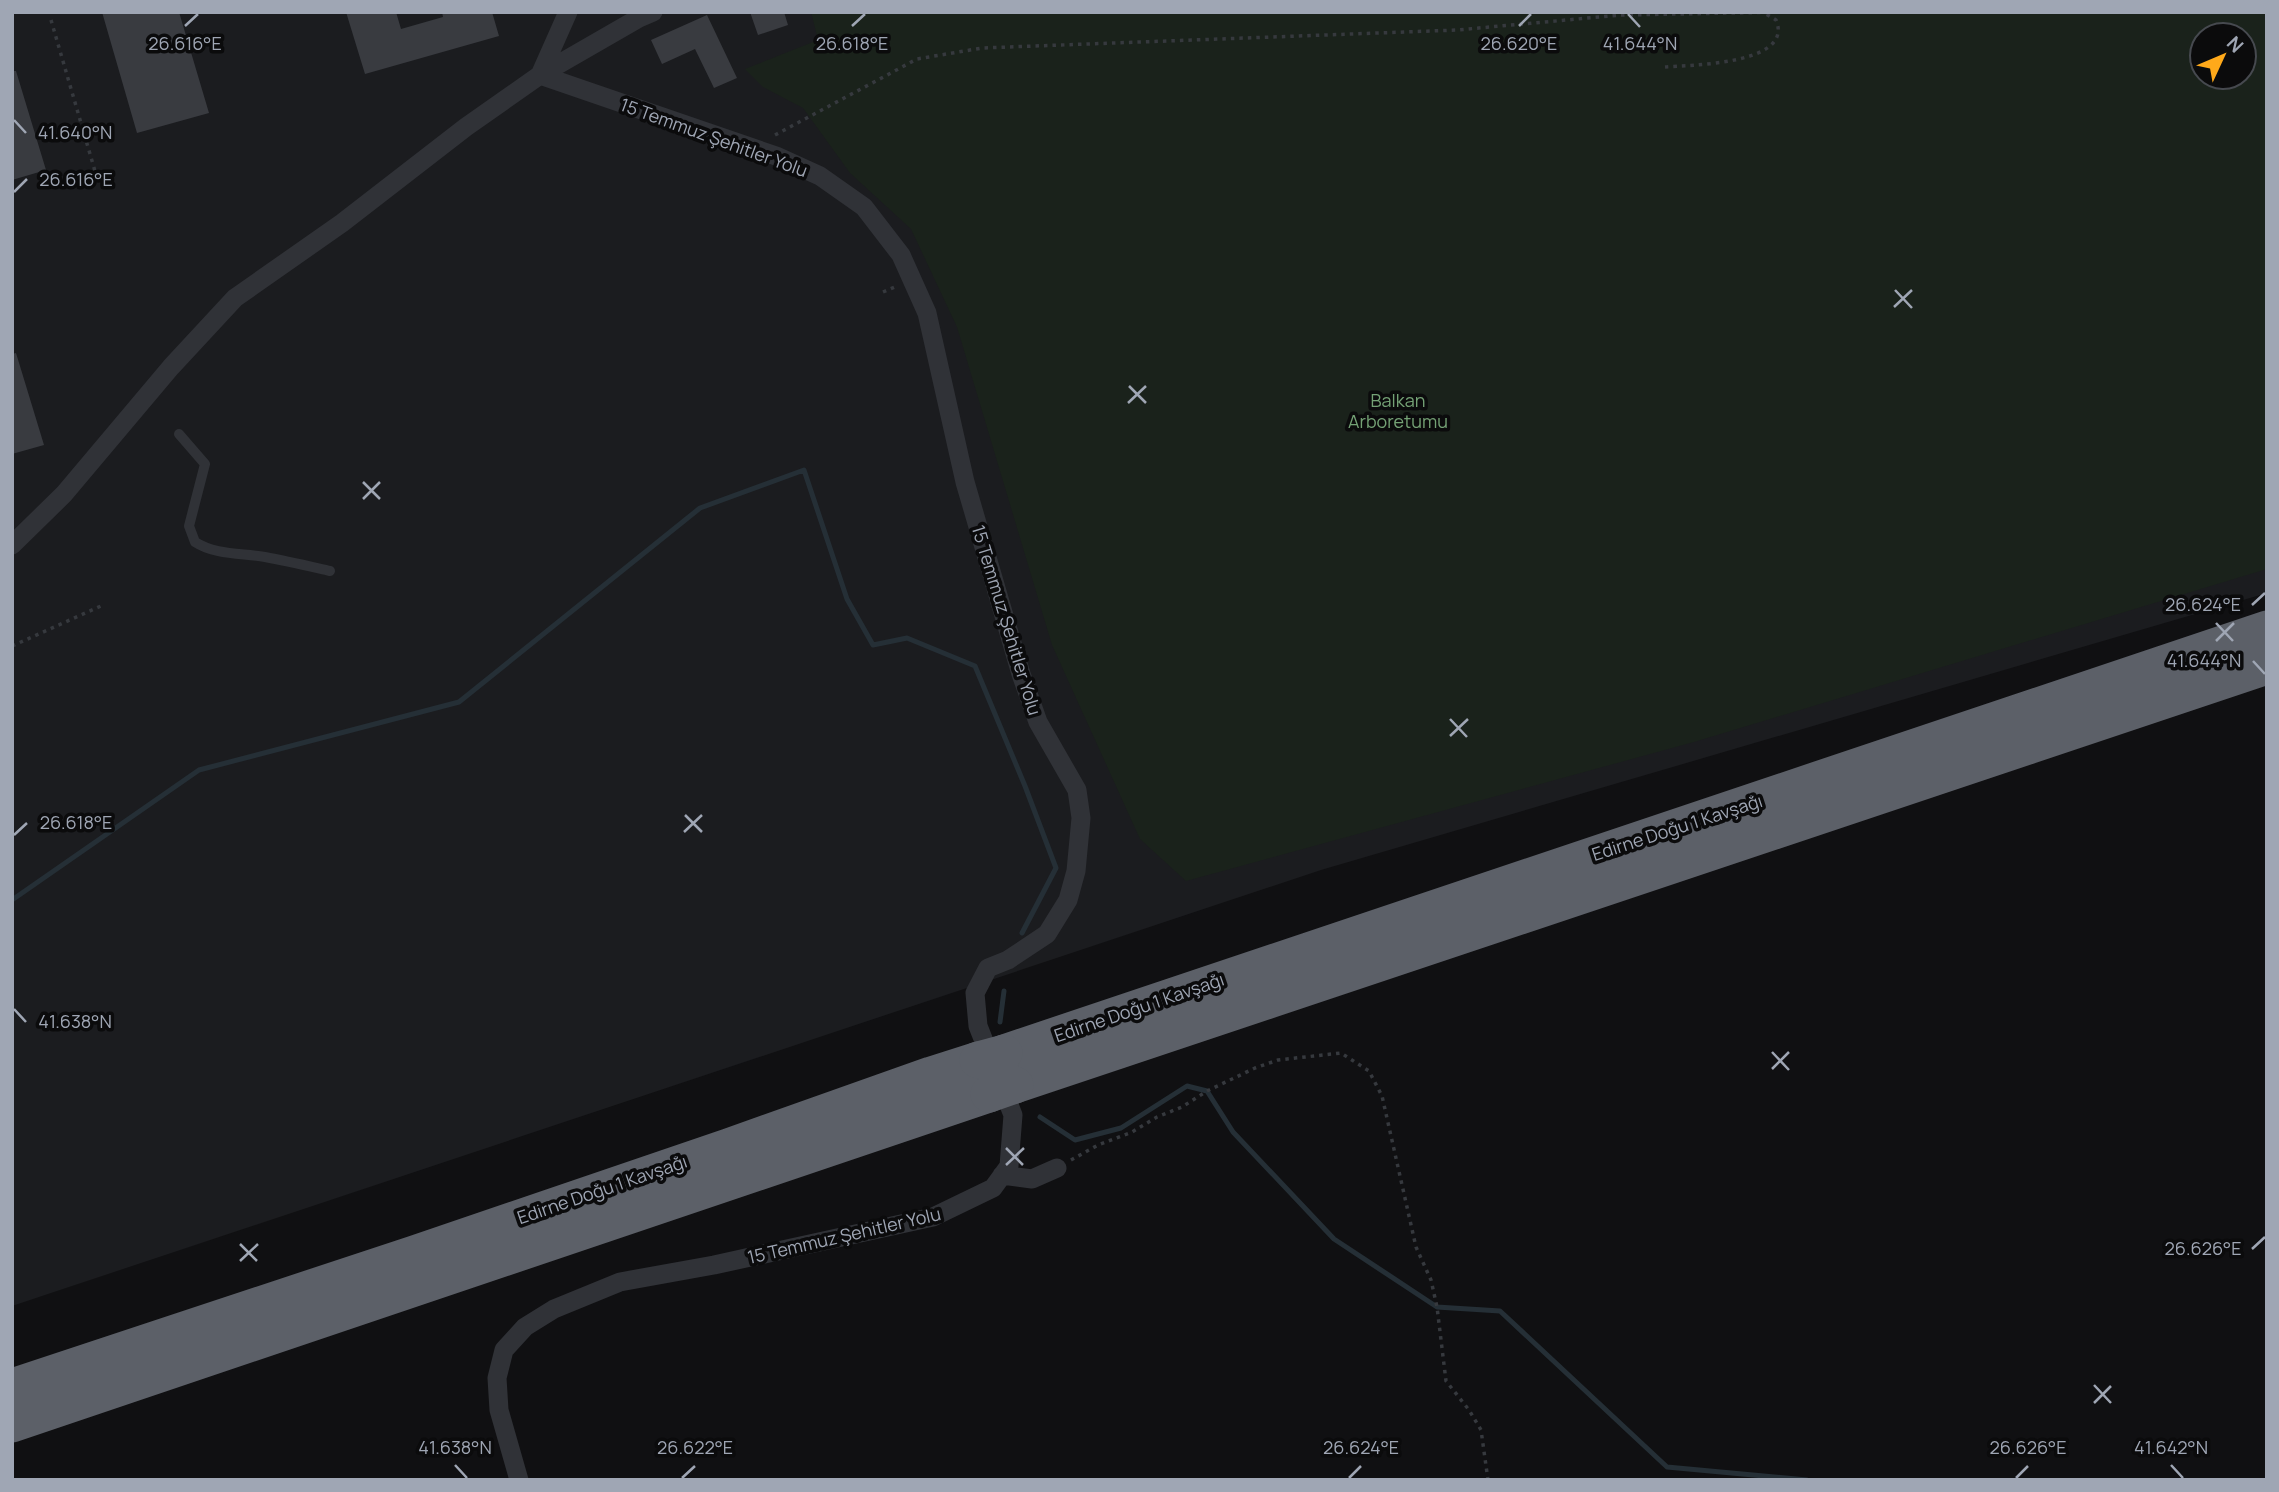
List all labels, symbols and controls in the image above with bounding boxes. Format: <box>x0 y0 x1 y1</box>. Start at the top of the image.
north arrow <box>2188 21 2258 91</box>
text: N <box>2221 30 2249 58</box>
text: 26.616°E <box>148 31 222 55</box>
text: 26.618°E <box>816 31 888 55</box>
text: 26.620°E <box>1481 31 1557 55</box>
text: 41.644°N <box>1603 31 1677 55</box>
street label: 15 Temmuz Şehitler Yolu <box>617 92 811 182</box>
text: 41.640°N <box>38 120 112 144</box>
text: 26.616°E <box>39 167 113 191</box>
park label: Balkan Arboretumu <box>1348 388 1448 433</box>
street label: 15 Temmuz Şehitler Yolu <box>967 522 1047 718</box>
text: 26.624°E <box>2165 592 2241 616</box>
text: 41.644°N <box>2167 648 2241 672</box>
street label: Edirne Doğu 1 Kavşağı <box>1589 788 1765 866</box>
text: 26.618°E <box>40 810 112 834</box>
street label: Edirne Doğu 1 Kavşağı <box>1051 967 1227 1047</box>
text: 41.638°N <box>38 1009 112 1033</box>
street label: Edirne Doğu 1 Kavşağı <box>514 1149 690 1229</box>
street label: 15 Temmuz Şehitler Yolu <box>745 1201 943 1269</box>
text: 26.626°E <box>2165 1236 2241 1260</box>
text: 41.638°N <box>418 1435 492 1459</box>
text: 26.622°E <box>657 1435 733 1459</box>
text: 26.624°E <box>1323 1435 1399 1459</box>
text: 26.626°E <box>1990 1435 2066 1459</box>
text: 41.642°N <box>2134 1435 2208 1459</box>

